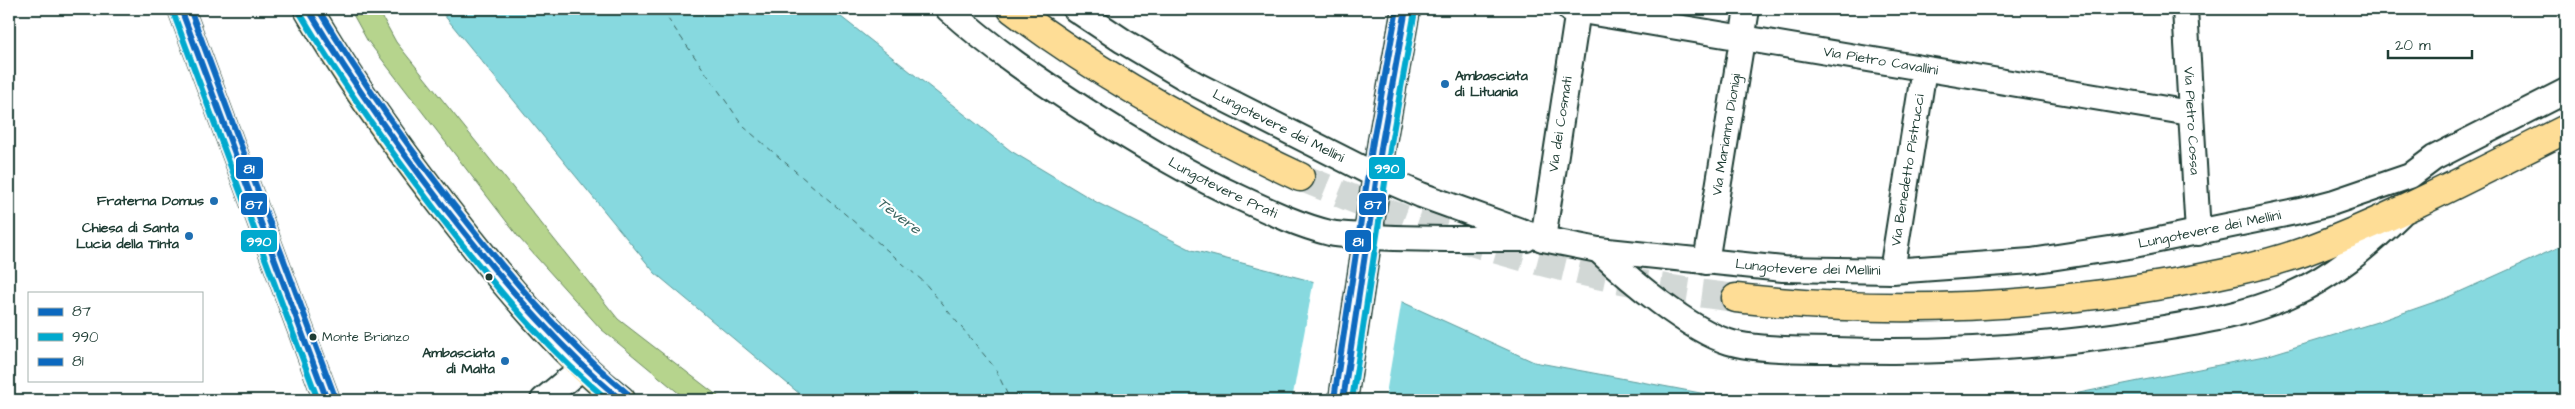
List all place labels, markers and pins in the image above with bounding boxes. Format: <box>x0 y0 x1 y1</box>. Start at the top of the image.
place label: Ambasciata di Lituania <box>1454 66 1529 102</box>
marker: Ambasciata di Lituania <box>1439 78 1451 90</box>
place label: Fraterna Domus <box>97 191 204 211</box>
marker: Fraterna Domus <box>208 195 220 207</box>
place label: Chiesa di Santa Lucia della Tinta <box>76 218 180 254</box>
marker: Chiesa di Santa Lucia della Tinta <box>183 230 195 242</box>
unlabelled marker <box>484 272 494 282</box>
place label: Monte Brianzo <box>322 328 410 346</box>
marker: Monte Brianzo <box>308 332 318 342</box>
place label: Ambasciata di Malta <box>422 343 496 379</box>
marker: Ambasciata di Malta <box>499 355 511 367</box>

